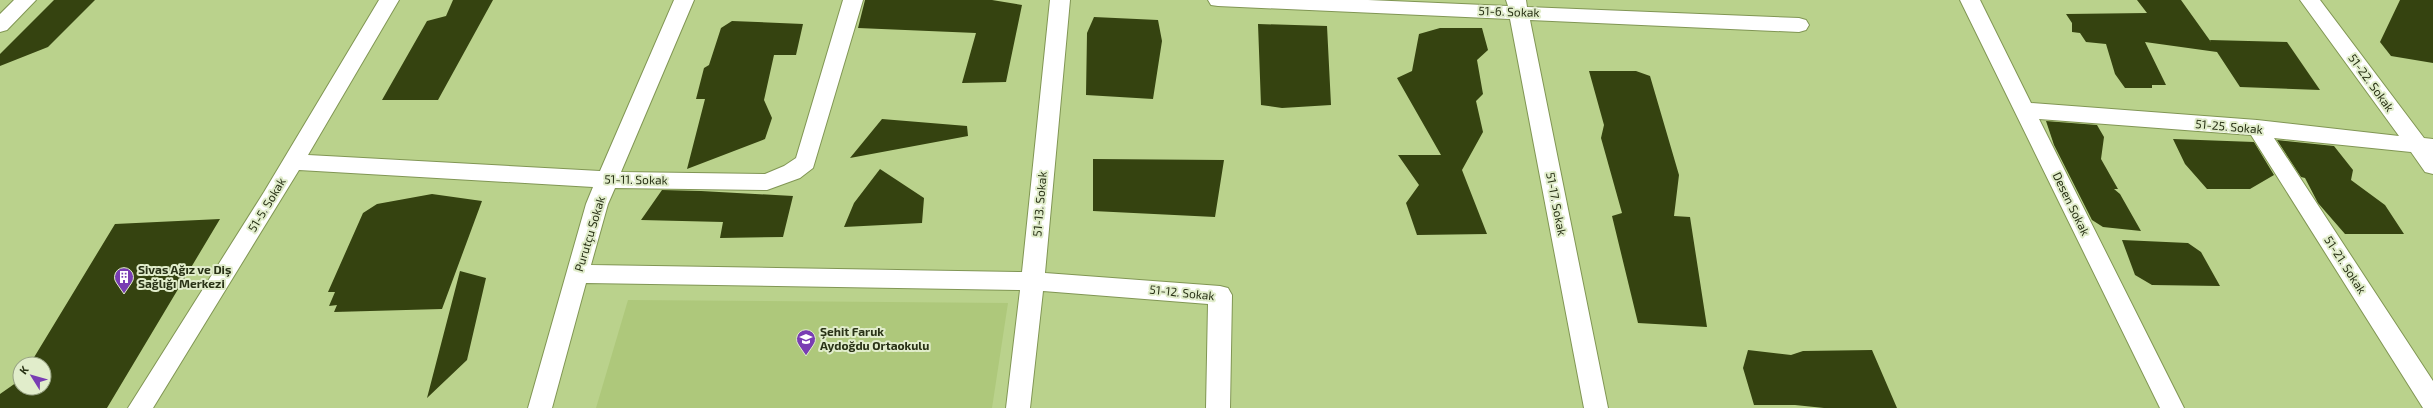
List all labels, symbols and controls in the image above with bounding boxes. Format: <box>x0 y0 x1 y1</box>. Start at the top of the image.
street label: 51-6. Sokak <box>1478 3 1540 19</box>
street label: 51-22. Sokak <box>2346 51 2397 114</box>
street label: 51-25. Sokak <box>2195 116 2263 136</box>
street label: Desen Sokak <box>2050 170 2093 238</box>
street label: 51-11. Sokak <box>604 171 668 187</box>
street label: 51-13. Sokak <box>1029 171 1049 237</box>
street label: 51-17. Sokak <box>1544 171 1570 237</box>
street label: 51-5. Sokak <box>244 175 288 234</box>
street label: Purutçu Sokak <box>571 194 608 273</box>
street label: 51-21. Sokak <box>2322 233 2370 296</box>
place label: Sivas Ağız ve Diş Sağlığı Merkezi <box>138 262 231 290</box>
building icon: Sivas Ağız ve Diş Sağlığı Merkezi <box>113 266 135 294</box>
street label: 51-12. Sokak <box>1149 282 1215 302</box>
place label: Şehit Faruk Aydoğdu Ortaokulu <box>820 324 929 353</box>
school or university icon: Şehit Faruk Aydoğdu Ortaokulu <box>795 328 817 356</box>
north arrow <box>12 356 52 396</box>
text: K <box>16 363 31 376</box>

